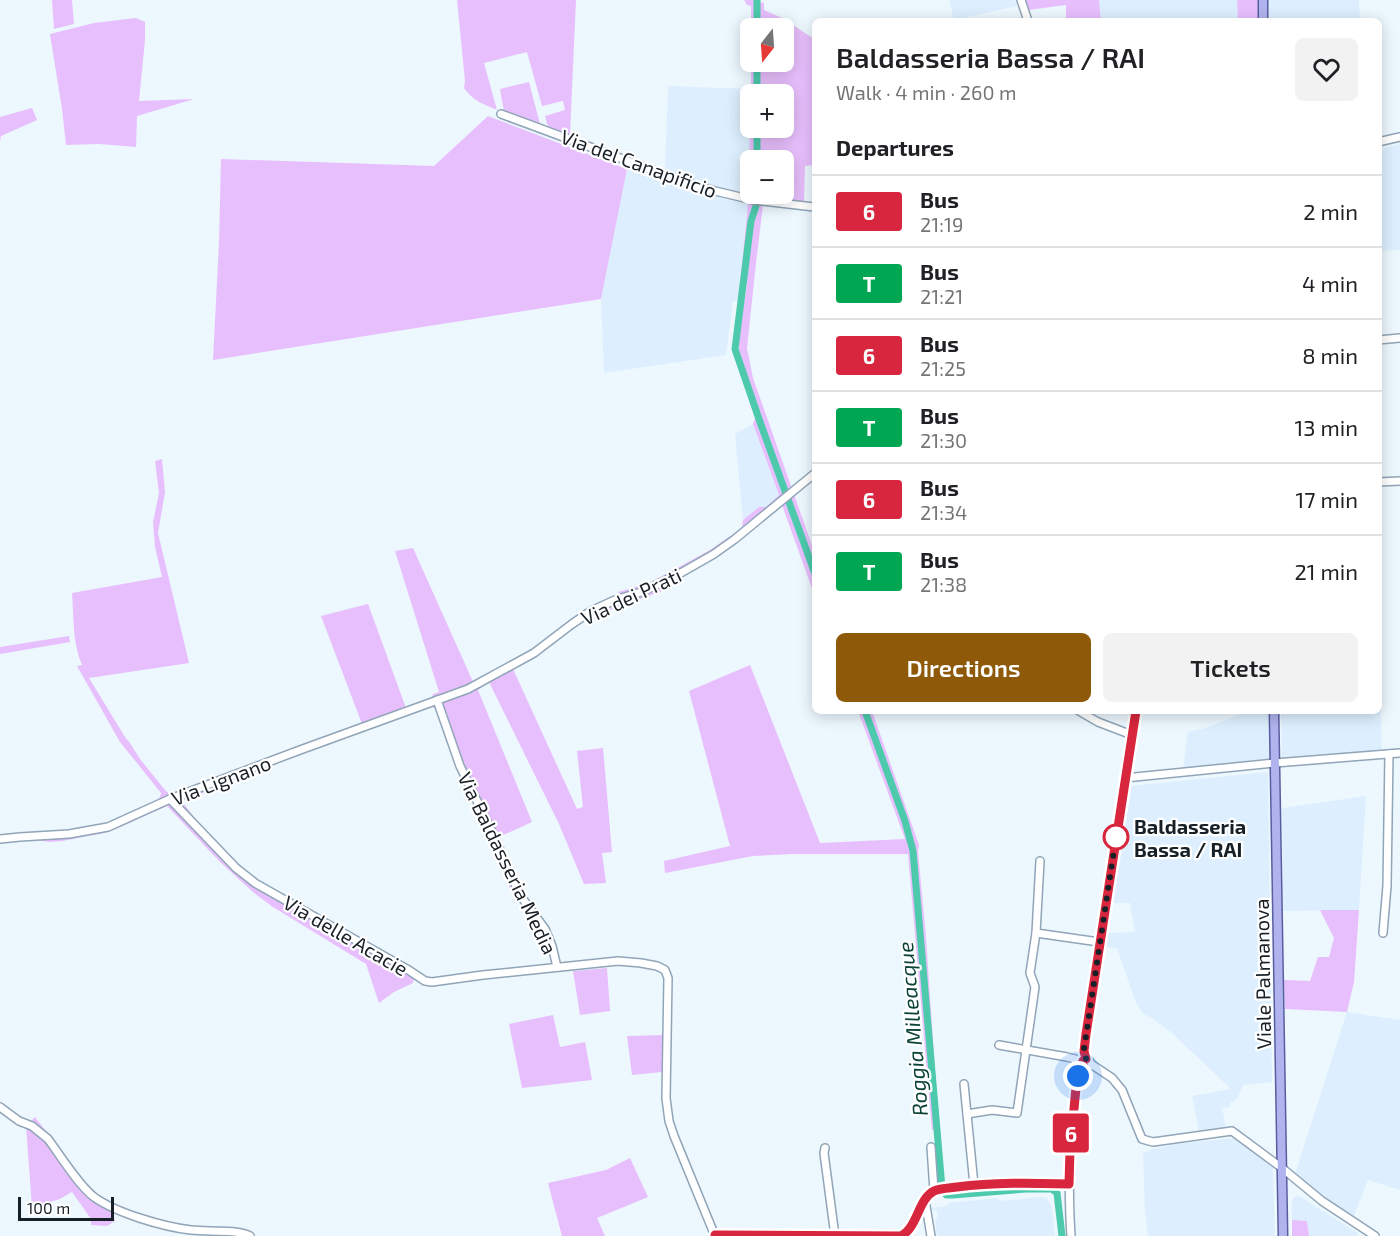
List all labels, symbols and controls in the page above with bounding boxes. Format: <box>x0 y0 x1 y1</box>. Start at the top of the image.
north arrow <box>740 18 794 72</box>
map controls <box>740 18 794 204</box>
button: heart <box>1295 38 1358 101</box>
text: Baldasseria Bassa / RAI <box>836 40 1145 74</box>
text: Walk · 4 min · 260 m <box>836 80 1016 104</box>
button: + <box>740 84 794 138</box>
street label: Via del Canapificio <box>558 124 720 202</box>
text: Departures <box>836 134 954 160</box>
button: − <box>740 150 794 204</box>
text: Bus <box>920 186 959 212</box>
text: 2 min <box>1303 198 1358 224</box>
text: 6 <box>863 199 875 224</box>
text: 21:19 <box>920 212 963 236</box>
text: Bus <box>920 258 959 284</box>
text: 4 min <box>1302 270 1358 296</box>
text: T <box>863 271 875 296</box>
text: 21:21 <box>920 284 963 308</box>
text: Bus <box>920 330 959 356</box>
text: 8 min <box>1302 342 1358 368</box>
text: 6 <box>863 343 875 368</box>
text: 21:25 <box>920 356 966 380</box>
text: Bus <box>920 402 959 428</box>
text: 13 min <box>1295 414 1358 440</box>
text: T <box>863 415 875 440</box>
text: 21:30 <box>920 428 967 452</box>
text: Bus <box>920 474 959 500</box>
text: 17 min <box>1296 486 1358 512</box>
text: 6 <box>863 487 875 512</box>
text: 21:34 <box>920 500 967 524</box>
text: Bus <box>920 546 959 572</box>
text: 21 min <box>1294 558 1358 584</box>
text: T <box>863 559 875 584</box>
street label: Via dei Prati <box>577 562 685 630</box>
text: 21:38 <box>920 572 967 596</box>
button: Directions <box>836 633 1091 702</box>
button: Tickets <box>1103 633 1358 702</box>
street label: Via Lignano <box>168 750 274 810</box>
street label: Via Baldasseria Media <box>453 768 563 958</box>
place label: Baldasseria Bassa / RAI <box>1134 814 1246 861</box>
marker: Baldasseria Bassa / RAI <box>1103 824 1129 850</box>
street label: Via delle Acacie <box>279 890 413 980</box>
street label: Viale Palmanova <box>1249 898 1275 1050</box>
water label: Roggia Milleacque <box>892 941 932 1117</box>
your location <box>1063 1061 1093 1091</box>
line badge: 6 <box>1052 1114 1090 1152</box>
text: 6 <box>1065 1121 1077 1146</box>
scale bar <box>18 1194 114 1222</box>
text: 100 m <box>27 1198 70 1217</box>

